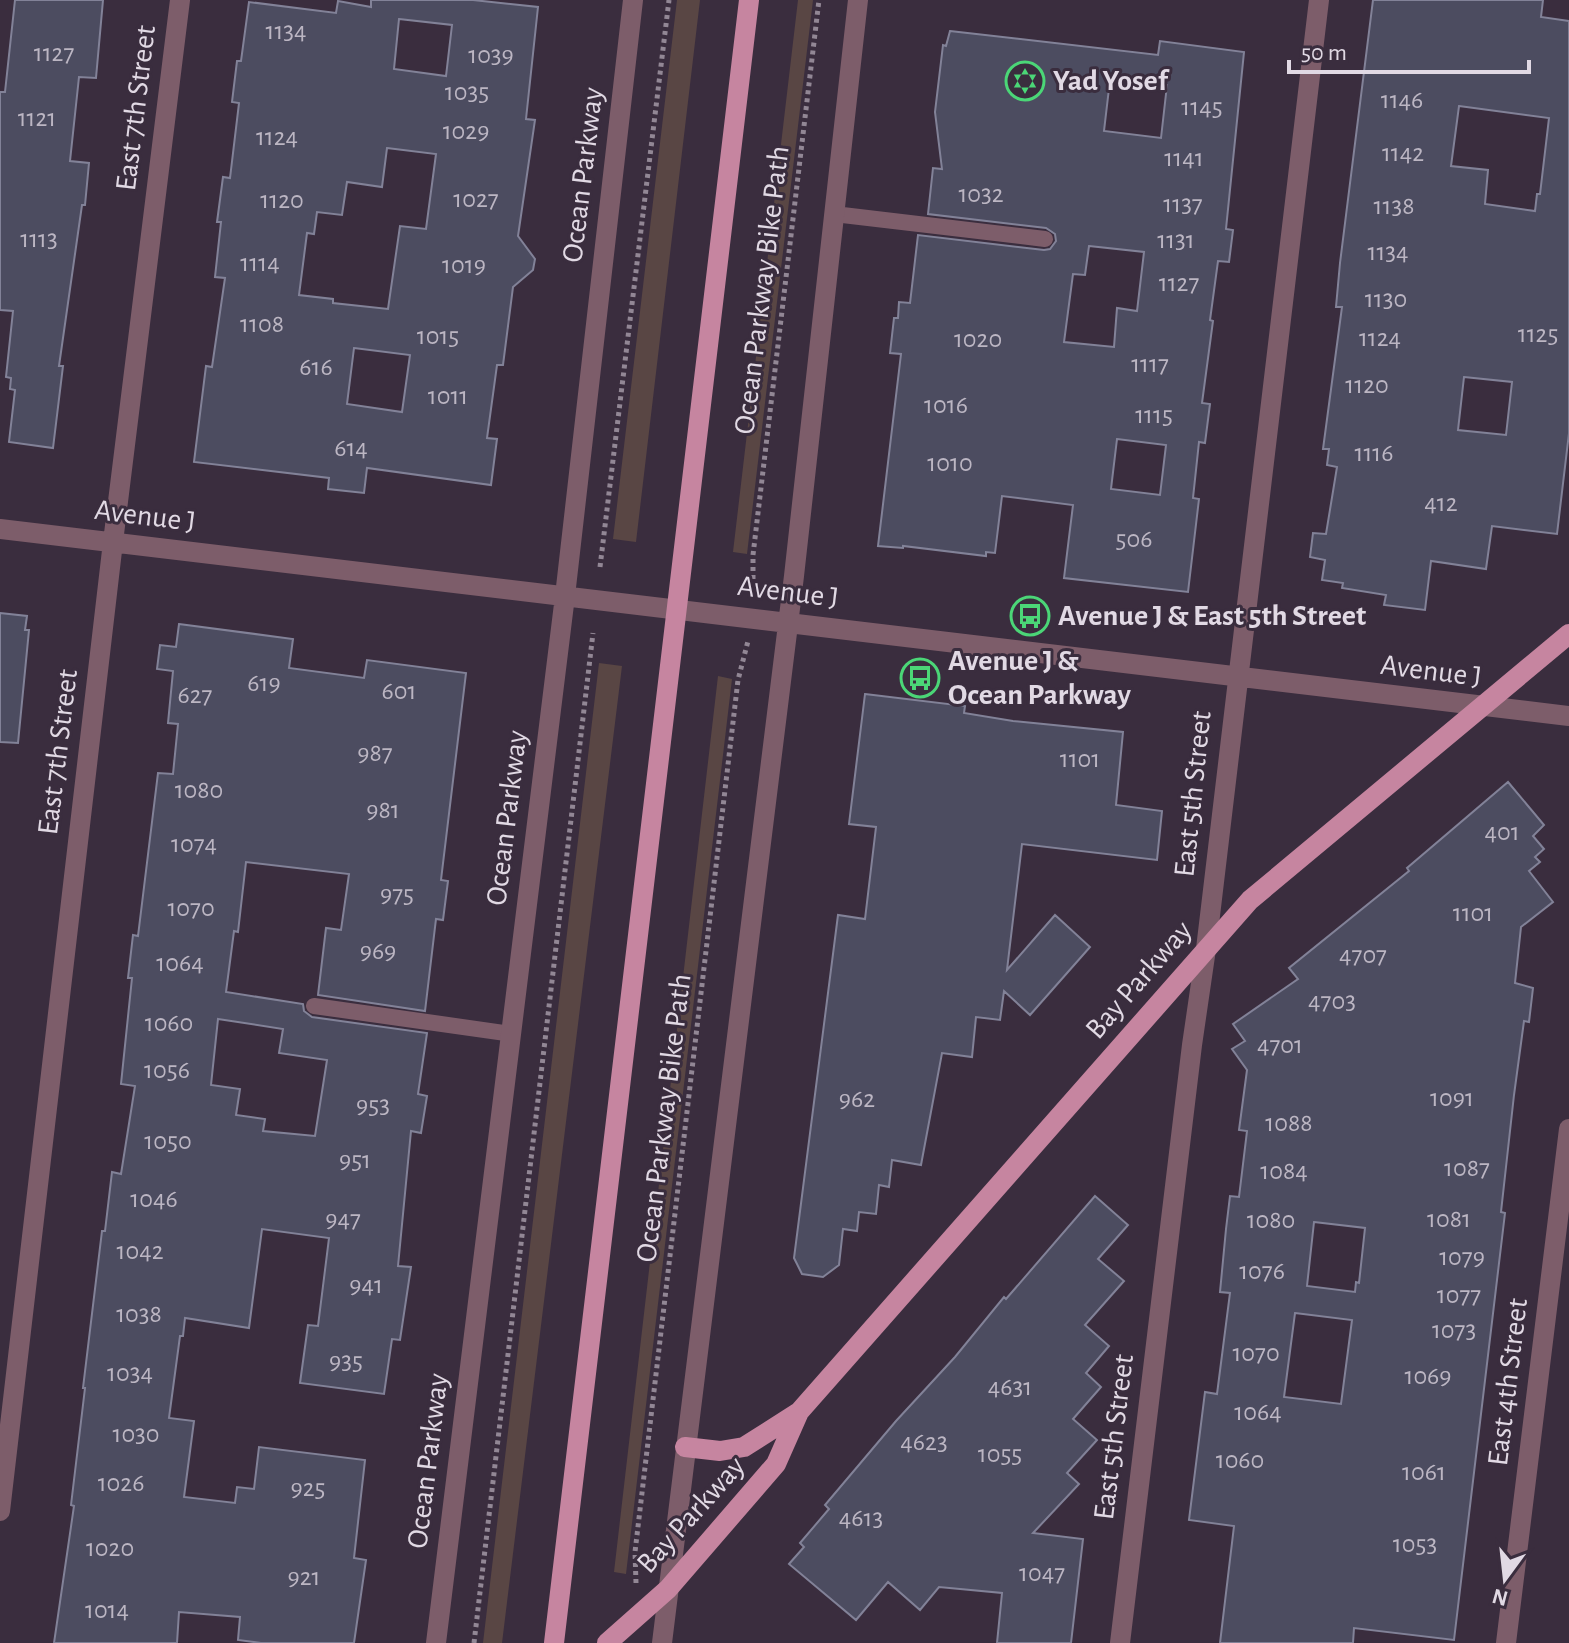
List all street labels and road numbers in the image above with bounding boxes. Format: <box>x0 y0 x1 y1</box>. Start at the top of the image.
street label: East 7th Street <box>111 23 161 193</box>
street label: Ocean Parkway <box>557 86 609 264</box>
street label: Ocean Parkway Bike Path <box>729 144 795 436</box>
street label: Avenue J <box>93 495 197 537</box>
street label: Avenue J <box>736 571 840 613</box>
street label: Avenue J <box>1379 650 1483 692</box>
street label: East 7th Street <box>33 667 83 837</box>
street label: East 5th Street <box>1169 709 1217 878</box>
street label: Ocean Parkway <box>481 729 533 907</box>
street label: Bay Parkway <box>1080 915 1198 1045</box>
street label: Ocean Parkway Bike Path <box>631 972 697 1264</box>
street label: East 4th Street <box>1483 1296 1533 1467</box>
street label: East 5th Street <box>1089 1352 1139 1522</box>
street label: Ocean Parkway <box>402 1372 454 1550</box>
street label: Bay Parkway <box>631 1451 751 1579</box>

